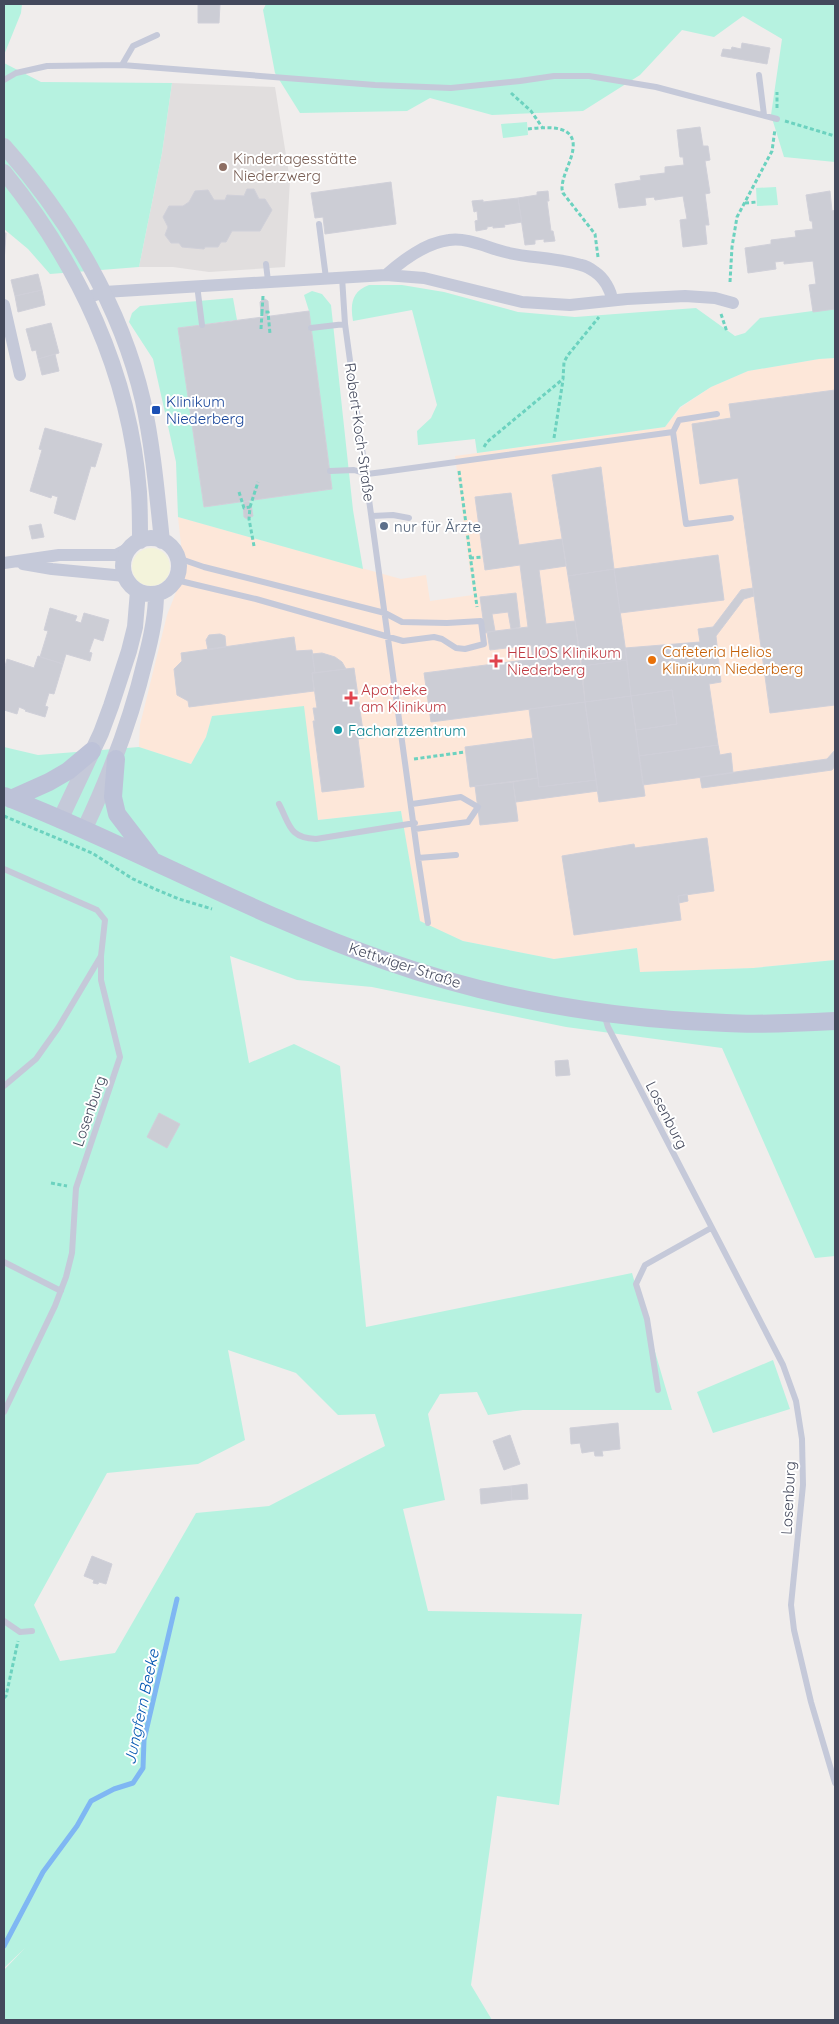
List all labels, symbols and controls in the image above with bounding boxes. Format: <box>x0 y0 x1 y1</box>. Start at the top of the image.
place label: Kindertagesstätte Niederzwerg <box>233 149 357 185</box>
marker: Kindertagesstätte Niederzwerg <box>217 161 229 173</box>
street label: Robert-Koch-Straße <box>341 361 379 503</box>
place label: Klinikum Niederberg <box>166 392 244 428</box>
marker: Klinikum Niederberg <box>150 404 162 416</box>
place label: nur für Ärzte <box>394 517 481 536</box>
marker: nur für Ärzte <box>378 520 390 532</box>
place label: Cafeteria Helios Klinikum Niederberg <box>662 642 803 678</box>
place label: HELIOS Klinikum Niederberg <box>507 643 621 679</box>
marker: HELIOS Klinikum Niederberg <box>489 654 503 668</box>
marker: Cafeteria Helios Klinikum Niederberg <box>646 654 658 666</box>
place label: Apotheke am Klinikum <box>361 680 447 716</box>
marker: Apotheke am Klinikum <box>345 692 357 704</box>
place label: Facharztzentrum <box>348 721 466 740</box>
marker: Facharztzentrum <box>332 724 344 736</box>
street label: Kettwiger Straße <box>347 938 463 992</box>
street label: Losenburg <box>68 1073 110 1149</box>
street label: Losenburg <box>642 1078 692 1152</box>
street label: Losenburg <box>777 1461 799 1535</box>
water label: Jungfern Beeke <box>119 1647 163 1766</box>

